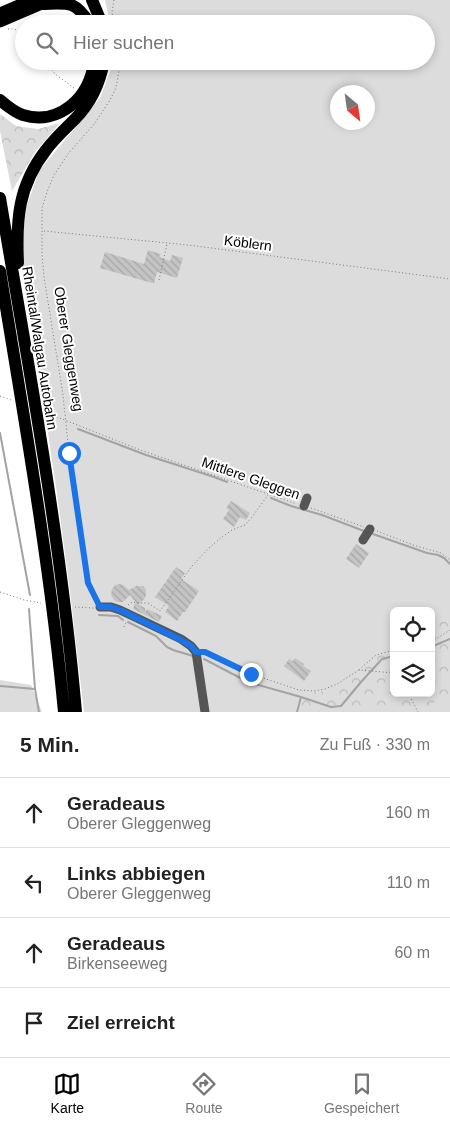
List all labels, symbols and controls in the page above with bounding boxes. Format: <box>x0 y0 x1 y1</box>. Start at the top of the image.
search box <box>15 15 435 70</box>
icon: search <box>33 29 61 57</box>
text: Hier suchen <box>73 32 174 53</box>
north arrow <box>330 85 375 130</box>
street label: Köblern <box>223 232 273 254</box>
street label: Rheintal/Walgau Autobahn <box>19 265 61 431</box>
street label: Oberer Gleggenweg <box>51 285 87 413</box>
route start <box>58 442 81 465</box>
street label: Mittlere Gleggen <box>200 454 302 502</box>
map controls <box>390 607 435 697</box>
button: locate <box>390 607 435 652</box>
button: layers <box>390 652 435 697</box>
route end <box>240 663 263 686</box>
text: 5 Min. <box>20 733 80 756</box>
text: Zu Fuß · 330 m <box>320 736 430 753</box>
text: Geradeaus <box>67 793 165 814</box>
icon: ahead <box>20 799 48 827</box>
text: 160 m <box>386 804 430 821</box>
text: Oberer Gleggenweg <box>67 815 211 832</box>
text: Links abbiegen <box>67 863 205 884</box>
icon: left <box>20 869 48 897</box>
text: 110 m <box>387 874 430 891</box>
text: Oberer Gleggenweg <box>67 885 211 902</box>
text: Geradeaus <box>67 933 165 954</box>
icon: ahead <box>20 939 48 967</box>
text: 60 m <box>394 944 430 961</box>
text: Birkenseeweg <box>67 955 168 972</box>
icon: arrive <box>20 1009 48 1037</box>
text: Ziel erreicht <box>67 1012 175 1033</box>
tab: Karte <box>51 1070 84 1116</box>
tab: Route <box>185 1070 223 1116</box>
tab: Gespeichert <box>324 1070 399 1116</box>

